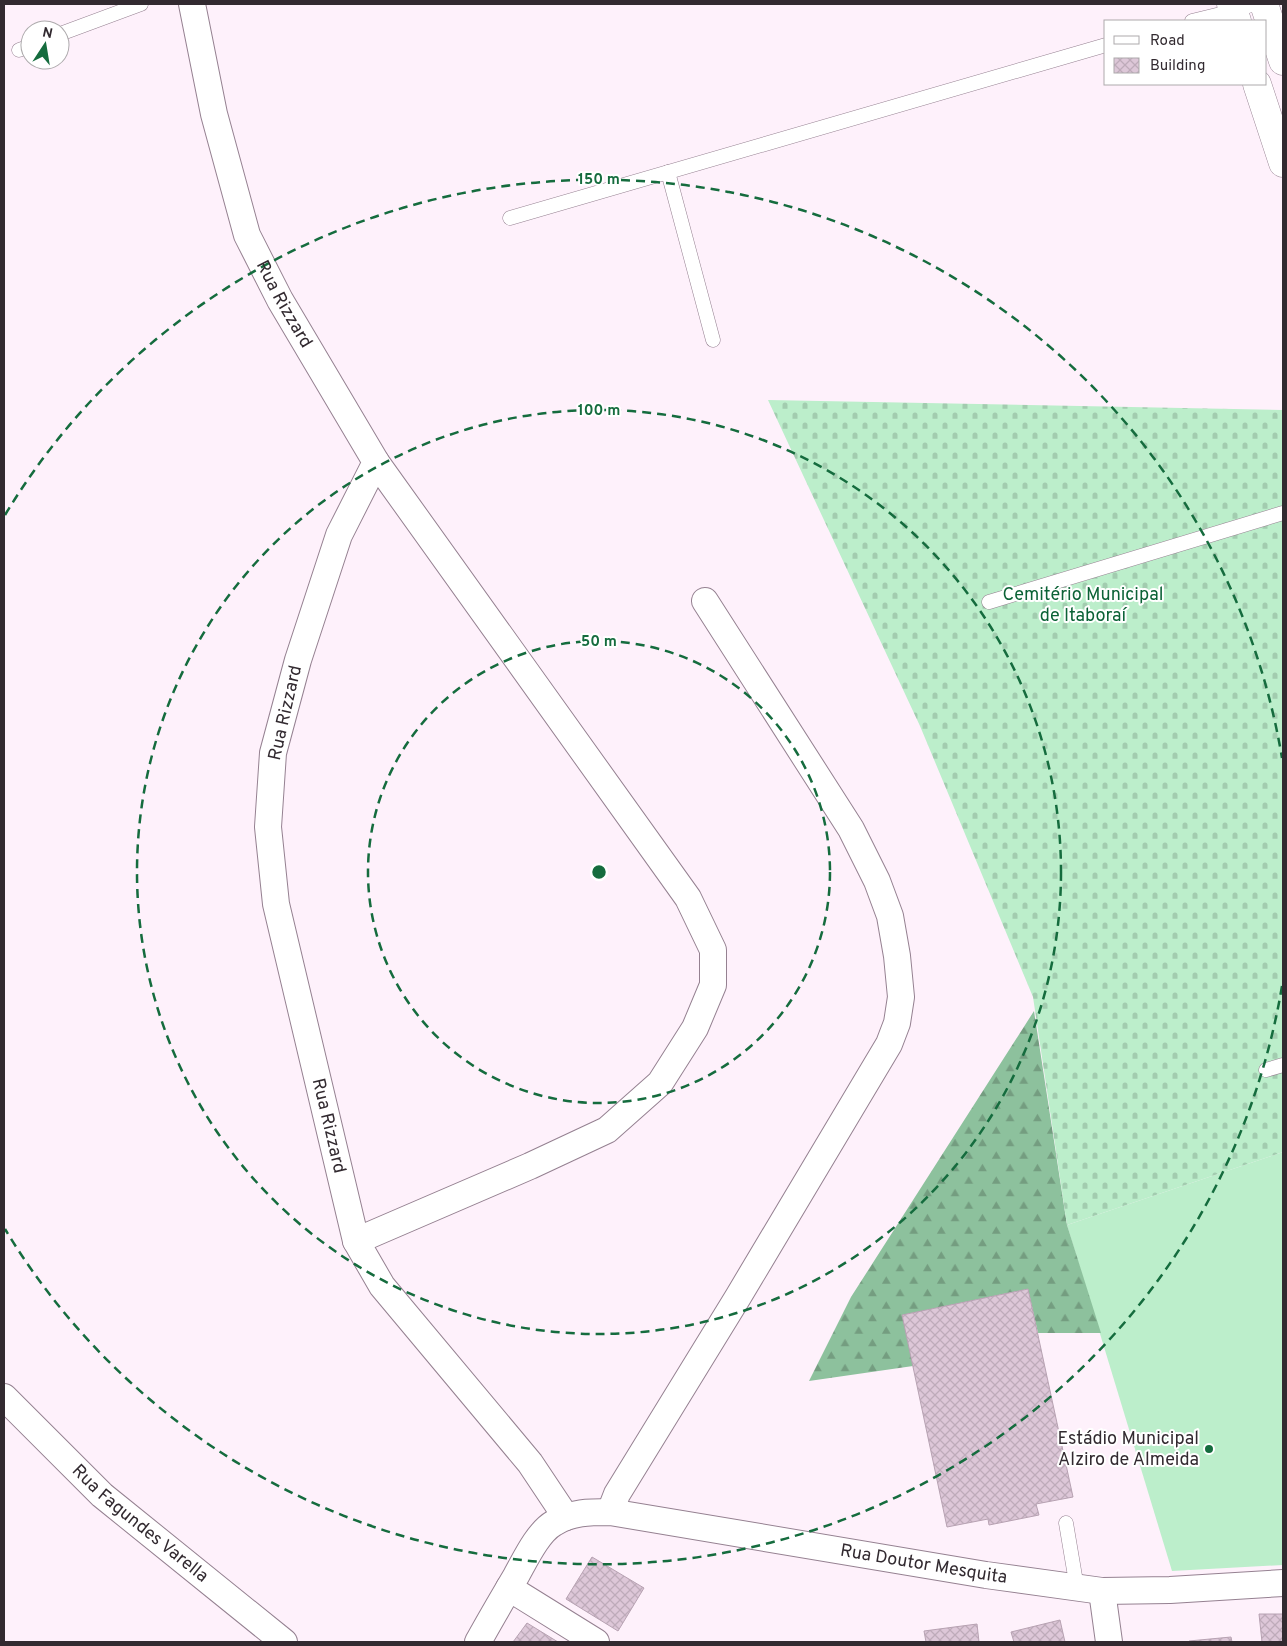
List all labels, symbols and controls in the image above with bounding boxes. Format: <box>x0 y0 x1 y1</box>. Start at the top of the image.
north arrow <box>20 20 70 70</box>
legend <box>1104 20 1267 85</box>
text: N <box>41 24 54 43</box>
text: Road <box>1150 32 1185 51</box>
text: Building <box>1150 57 1205 76</box>
text: 150 m <box>578 171 620 190</box>
street label: Rua Rizzard <box>250 257 317 352</box>
text: 100 m <box>578 402 620 421</box>
park label: Cemitério Municipal de Itaboraí <box>1002 584 1164 628</box>
text: 50 m <box>581 633 617 652</box>
street label: Rua Rizzard <box>264 663 308 763</box>
centre of rings <box>590 863 608 881</box>
street label: Rua Rizzard <box>306 1076 351 1176</box>
place label: Estádio Municipal Alziro de Almeida <box>1057 1428 1199 1472</box>
marker: Estádio Municipal Alziro de Almeida <box>1203 1443 1215 1455</box>
street label: Rua Fagundes Varella <box>67 1460 213 1588</box>
street label: Rua Doutor Mesquita <box>838 1539 1009 1589</box>

